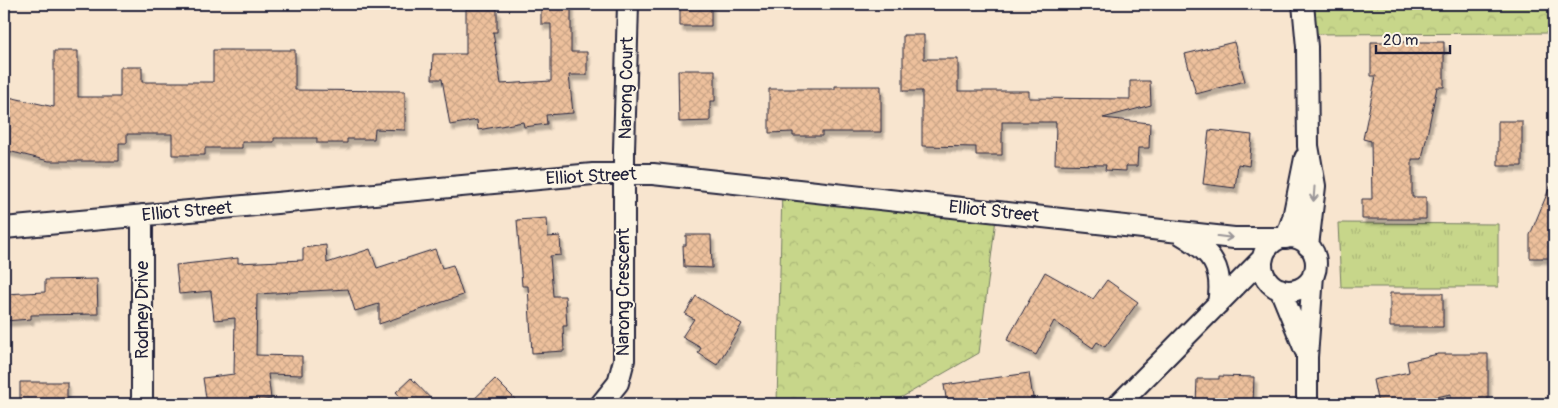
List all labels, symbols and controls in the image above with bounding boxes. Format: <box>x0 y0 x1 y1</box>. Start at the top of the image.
scale bar <box>1376 22 1449 54</box>
text: 20 m <box>1383 31 1418 50</box>
street label: Narong Court <box>614 36 639 140</box>
street label: Elliot Street <box>545 163 638 190</box>
one-way arrow <box>1309 186 1319 202</box>
street label: Elliot Street <box>948 195 1041 228</box>
street label: Elliot Street <box>141 196 234 227</box>
street label: Narong Crescent <box>612 227 635 356</box>
one-way arrow <box>1217 232 1233 242</box>
street label: Rodney Drive <box>131 261 154 359</box>

